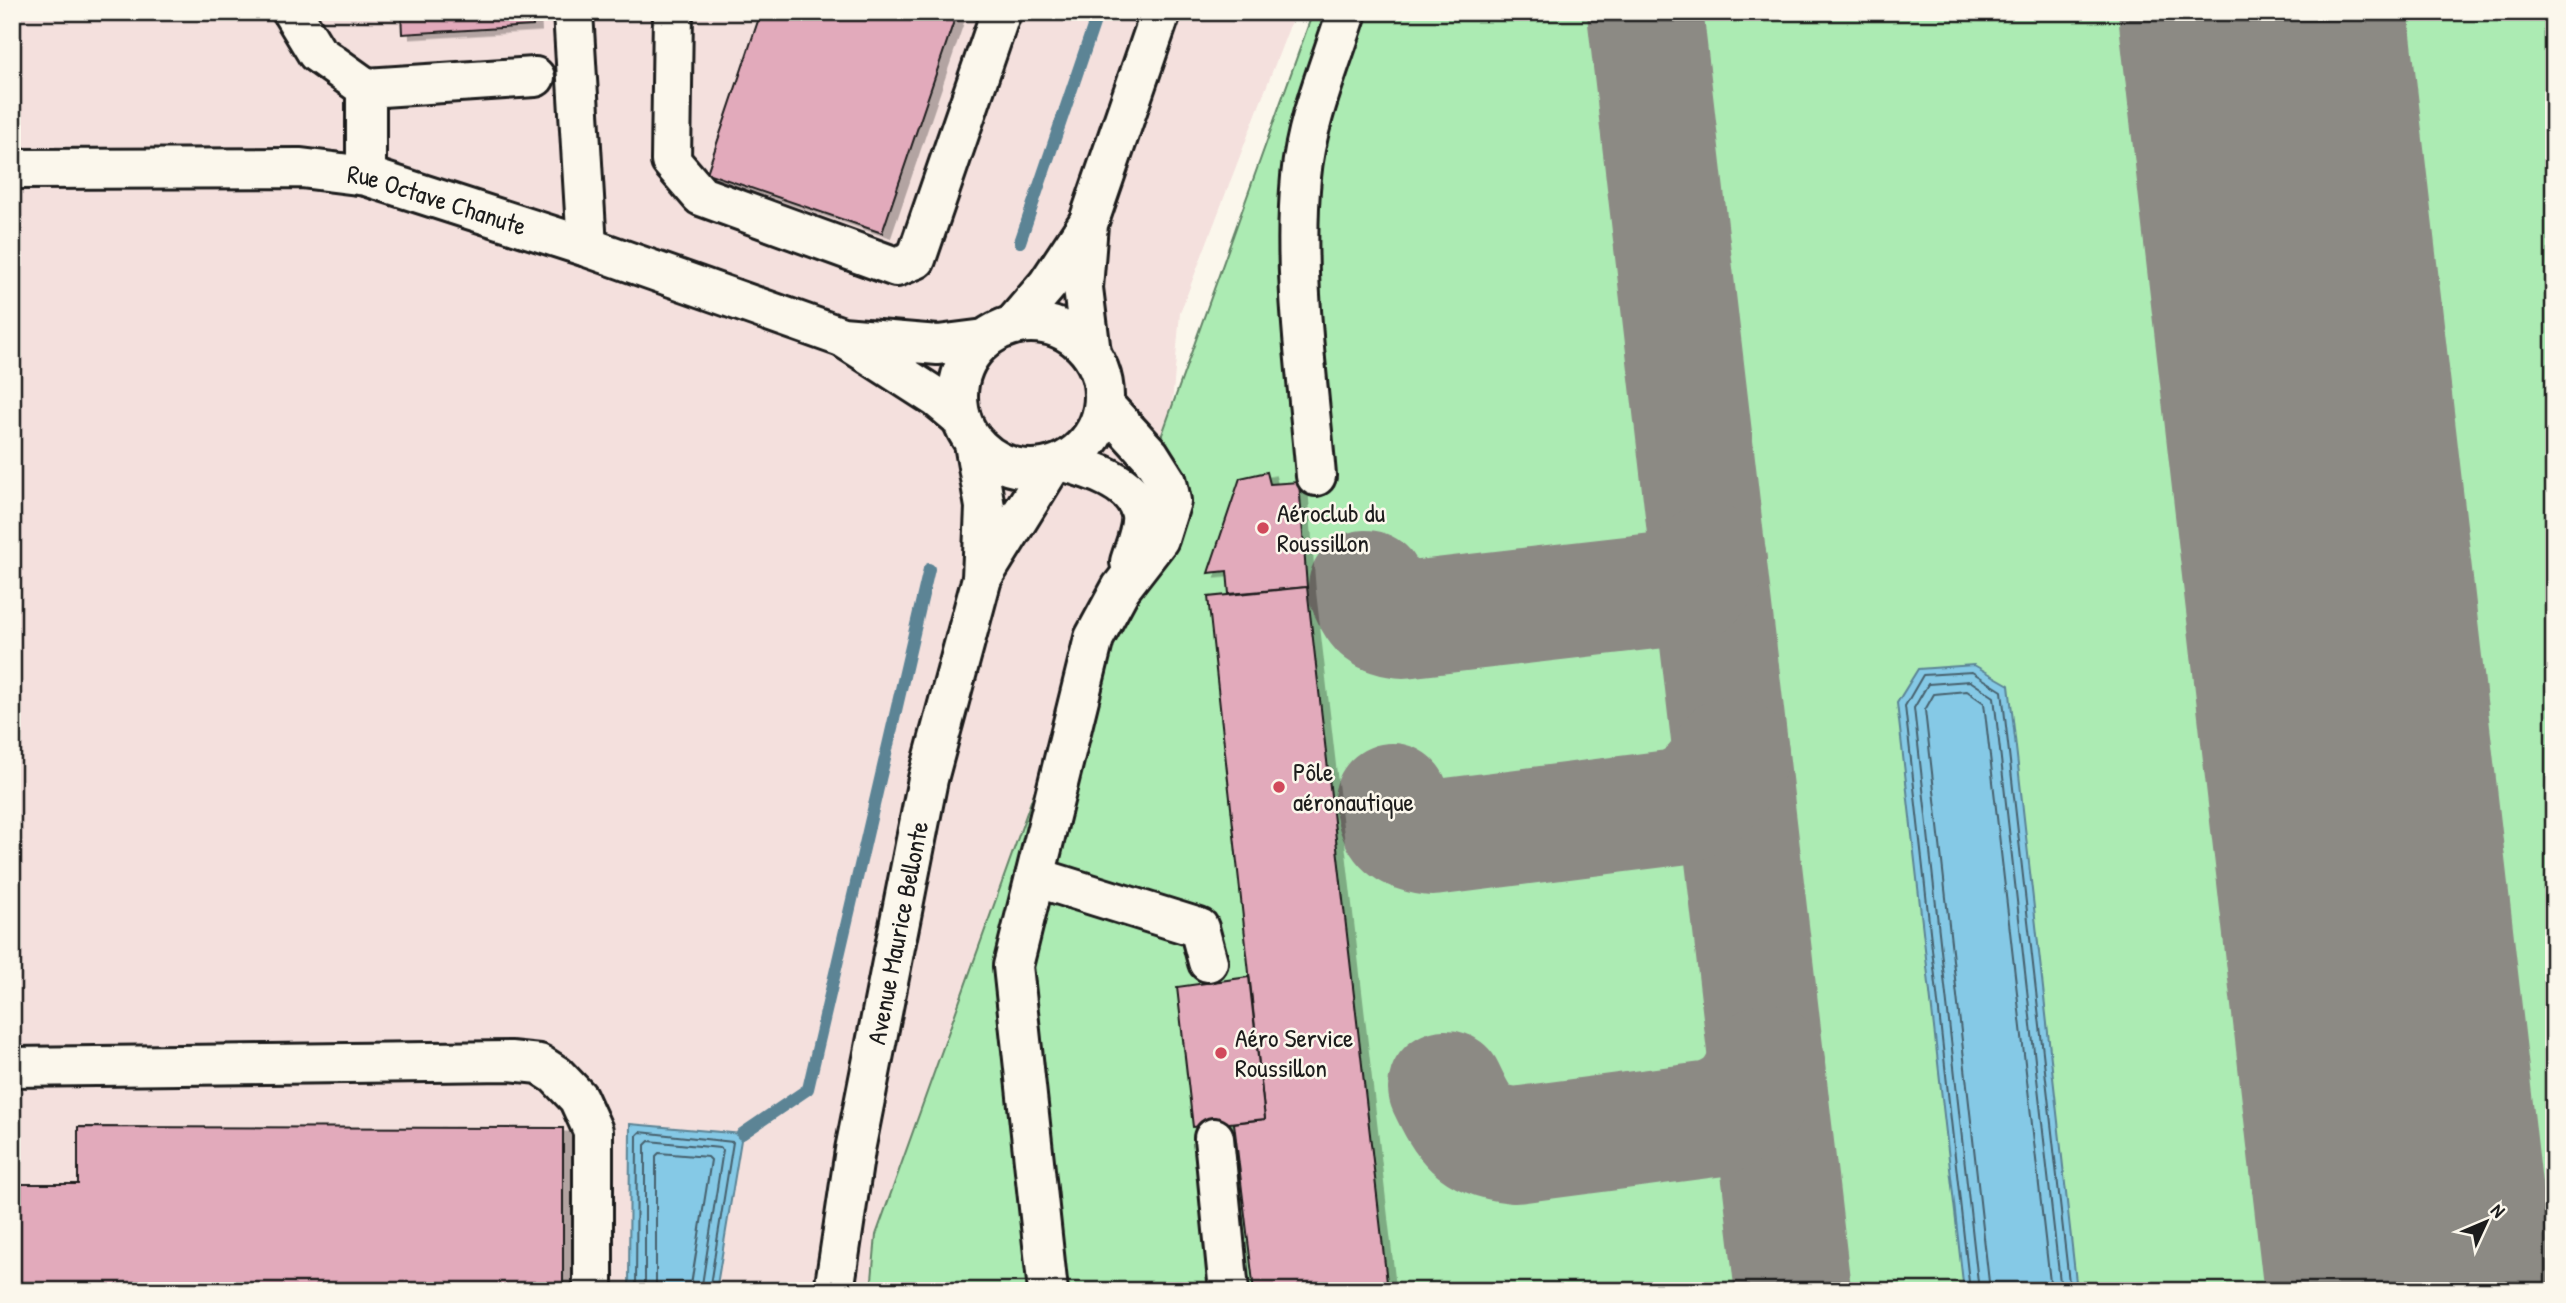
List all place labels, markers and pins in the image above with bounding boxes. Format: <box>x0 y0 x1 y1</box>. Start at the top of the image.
place label: Aéroclub du Roussillon <box>1277 495 1385 560</box>
marker: Aéroclub du Roussillon <box>1255 520 1271 536</box>
place label: Pôle aéronautique <box>1293 754 1414 819</box>
marker: Pôle aéronautique <box>1271 779 1287 795</box>
place label: Aéro Service Roussillon <box>1235 1020 1353 1085</box>
marker: Aéro Service Roussillon <box>1213 1045 1229 1061</box>

